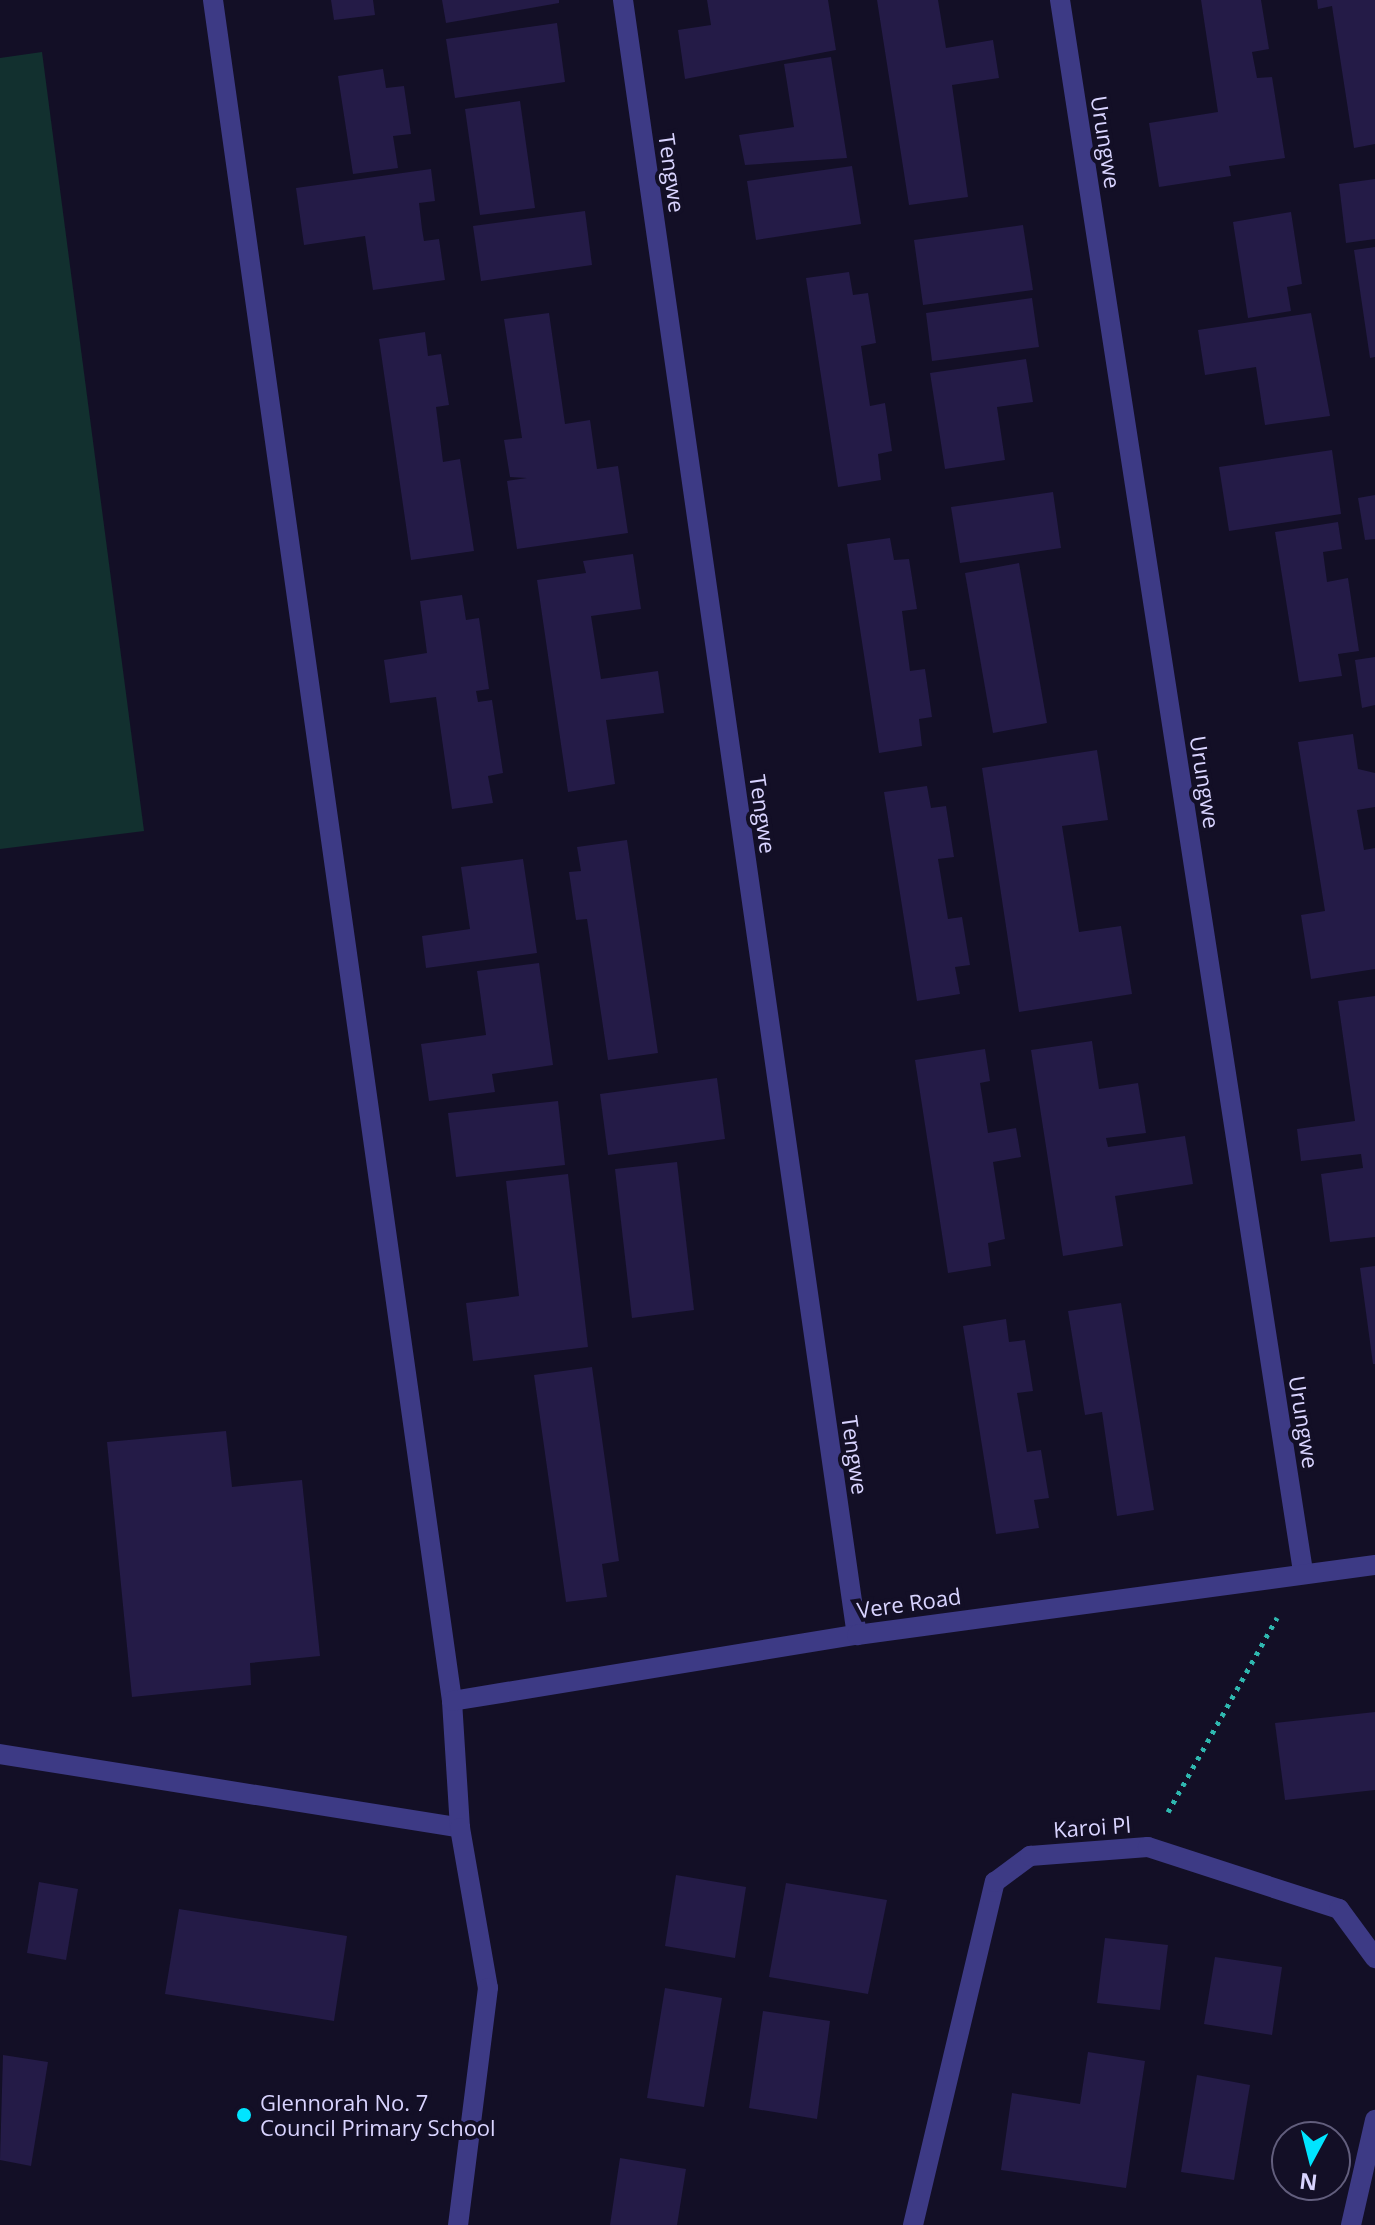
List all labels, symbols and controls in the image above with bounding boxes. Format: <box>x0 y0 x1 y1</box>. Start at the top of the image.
street label: Urungwe <box>1086 94 1126 190</box>
street label: Tengwe <box>653 132 691 214</box>
street label: Urungwe <box>1185 734 1225 830</box>
street label: Tengwe <box>744 773 782 855</box>
street label: Urungwe <box>1284 1374 1324 1470</box>
street label: Tengwe <box>836 1414 874 1496</box>
street label: Vere Road <box>855 1583 963 1623</box>
street label: Karoi Pl <box>1052 1811 1132 1843</box>
place label: Glennorah No. 7 Council Primary School <box>260 2089 496 2140</box>
marker: Glennorah No. 7 Council Primary School <box>235 2106 253 2124</box>
north arrow <box>1271 2121 1351 2201</box>
text: N <box>1298 2167 1319 2199</box>

